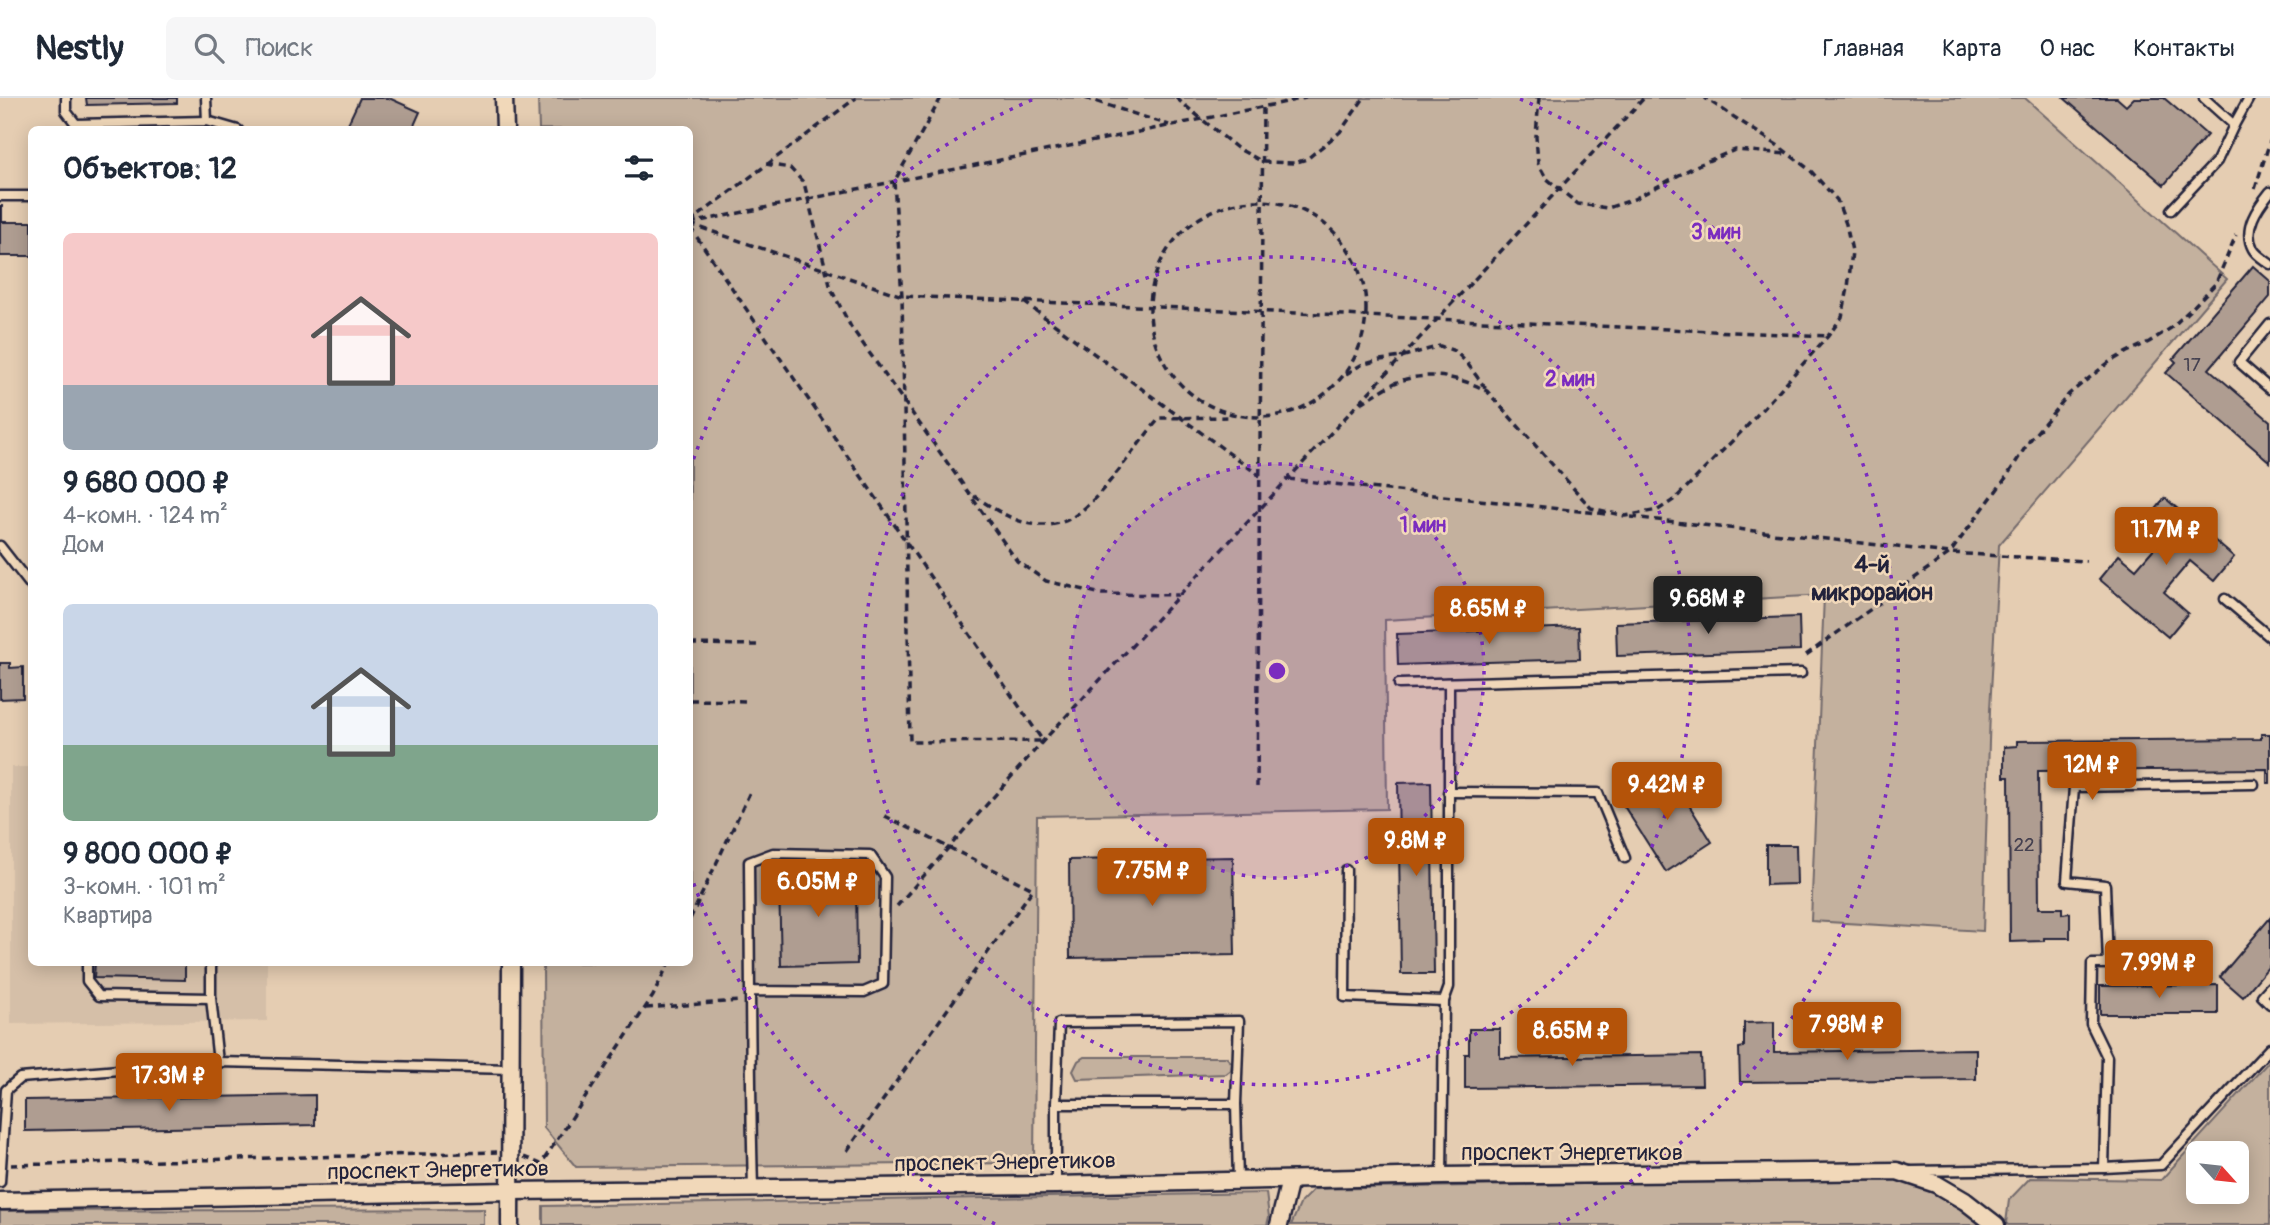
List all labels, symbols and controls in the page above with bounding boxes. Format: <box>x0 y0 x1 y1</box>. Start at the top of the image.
search box <box>166 17 656 80</box>
text: Nestly <box>35 28 124 69</box>
icon: search <box>190 29 228 67</box>
text: Поиск <box>246 32 313 64</box>
text: Главная <box>1823 34 1904 63</box>
text: Карта <box>1942 34 2002 63</box>
text: О нас <box>2040 34 2095 63</box>
text: Контакты <box>2133 34 2235 63</box>
icon: filters <box>620 149 658 187</box>
text: Объектов: 12 <box>63 150 237 187</box>
text: 3 мин <box>1691 219 1741 246</box>
icon: home <box>298 278 424 404</box>
house number: 17 <box>2183 353 2201 377</box>
text: 2 мин <box>1545 366 1595 393</box>
text: 9 680 000 ₽ <box>63 464 231 501</box>
text: 4-комн. · 124 m² <box>63 501 228 530</box>
pin: 11.7M ₽ <box>2101 508 2231 567</box>
text: 1 мин <box>1400 512 1446 539</box>
text: 11.7M ₽ <box>2131 515 2201 544</box>
text: Дом <box>63 530 104 559</box>
district label: 4-й микрорайон <box>1811 550 1933 607</box>
pin: 9.68M ₽ <box>1643 576 1773 636</box>
text: 9.68M ₽ <box>1669 584 1747 613</box>
pin: 8.65M ₽ <box>1424 587 1554 646</box>
text: 8.65M ₽ <box>1450 594 1528 623</box>
icon: home <box>298 649 424 775</box>
centre of rings <box>1265 659 1289 683</box>
pin: 12M ₽ <box>2043 742 2141 802</box>
text: 12M ₽ <box>2063 750 2121 779</box>
pin: 9.42M ₽ <box>1602 762 1732 822</box>
text: 9.42M ₽ <box>1628 770 1706 799</box>
pin: 9.8M ₽ <box>1359 818 1473 878</box>
text: 9.8M ₽ <box>1384 826 1448 855</box>
house number: 22 <box>2013 833 2035 857</box>
text: 9 800 000 ₽ <box>63 835 234 872</box>
pin: 7.75M ₽ <box>1087 848 1217 908</box>
text: 7.75M ₽ <box>1113 856 1191 885</box>
pin: 6.05M ₽ <box>753 860 883 919</box>
text: 6.05M ₽ <box>777 867 859 896</box>
text: 3-комн. · 101 m² <box>63 872 226 901</box>
text: Квартира <box>63 901 152 930</box>
pin: 7.99M ₽ <box>2094 940 2224 1000</box>
text: 7.99M ₽ <box>2121 948 2197 977</box>
pin: 7.98M ₽ <box>1782 1002 1912 1062</box>
pin: 8.65M ₽ <box>1507 1009 1637 1068</box>
text: 7.98M ₽ <box>1809 1010 1885 1039</box>
text: 8.65M ₽ <box>1533 1016 1611 1045</box>
pin: 17.3M ₽ <box>104 1054 234 1113</box>
text: 17.3M ₽ <box>132 1061 206 1090</box>
street label: проспект Энергетиков <box>1461 1138 1683 1167</box>
north arrow <box>2186 1141 2249 1204</box>
map controls <box>2186 1141 2249 1204</box>
street label: проспект Энергетиков <box>894 1146 1116 1178</box>
street label: проспект Энергетиков <box>327 1154 549 1186</box>

